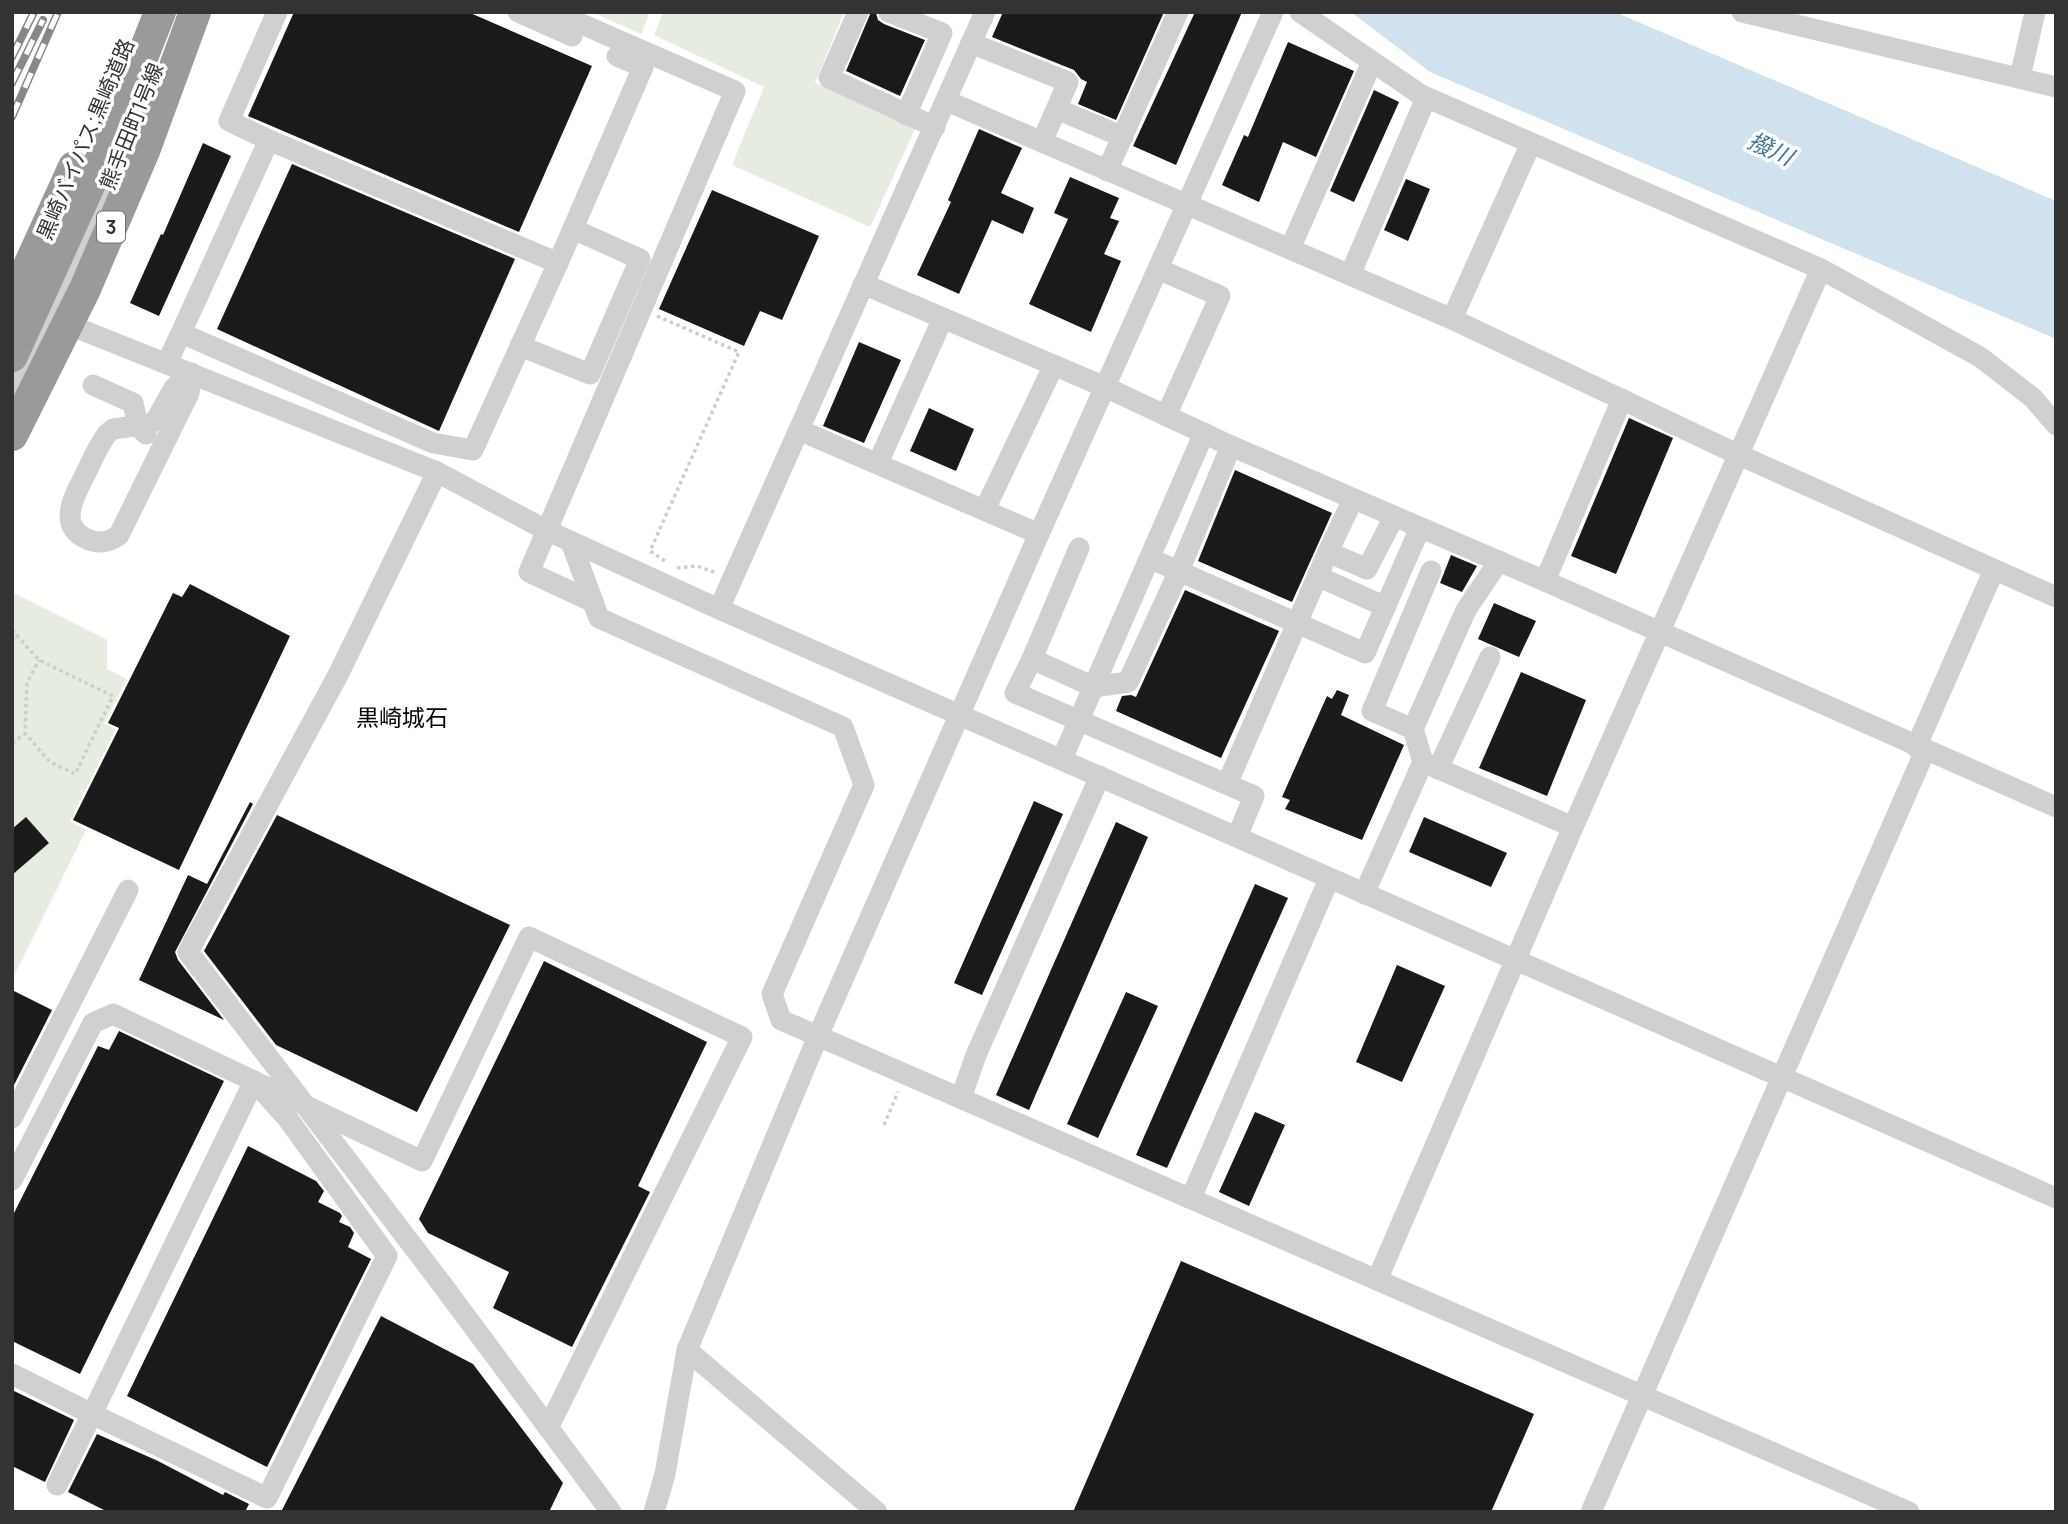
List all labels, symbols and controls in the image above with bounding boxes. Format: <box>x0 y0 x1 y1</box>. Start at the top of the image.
street label: 黒崎バイパス;黒崎道路 <box>30 34 140 244</box>
street label: 熊手田町1号線 <box>93 59 169 193</box>
water label: 撥川 <box>1743 124 1801 173</box>
road number: 3 <box>97 212 125 243</box>
district label: 黒崎城石 <box>356 701 448 733</box>

